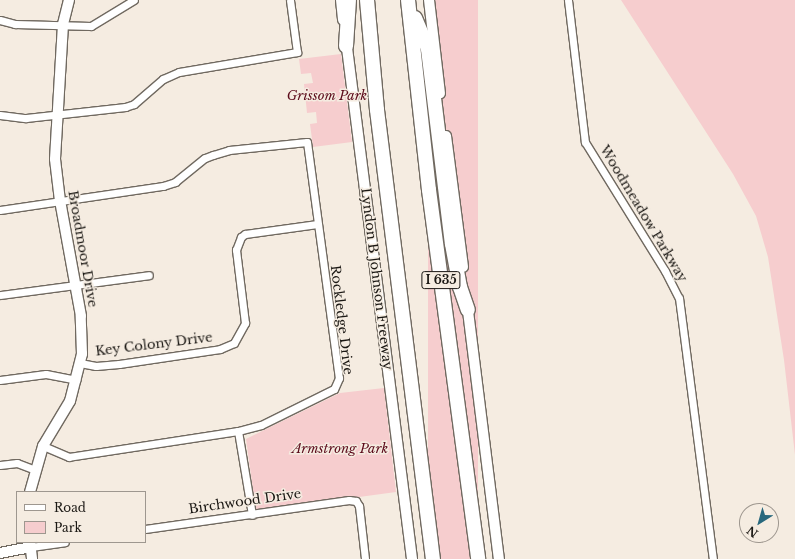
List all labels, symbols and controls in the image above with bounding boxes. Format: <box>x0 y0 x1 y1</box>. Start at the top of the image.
park label: Grissom Park <box>287 88 367 104</box>
street label: Woodmeadow Parkway <box>596 143 690 285</box>
street label: Lyndon B Johnson Freeway <box>357 187 395 371</box>
street label: Broadmoor Drive <box>64 189 100 309</box>
street label: Rockledge Drive <box>327 264 355 376</box>
road number: I 635 <box>421 270 461 290</box>
street label: Key Colony Drive <box>94 330 214 360</box>
park label: Armstrong Park <box>292 441 388 457</box>
street label: Birchwood Drive <box>188 486 302 518</box>
legend <box>16 491 146 543</box>
text: Road <box>54 500 86 515</box>
north arrow <box>739 503 779 543</box>
text: Park <box>54 520 82 535</box>
text: N <box>744 523 761 540</box>

